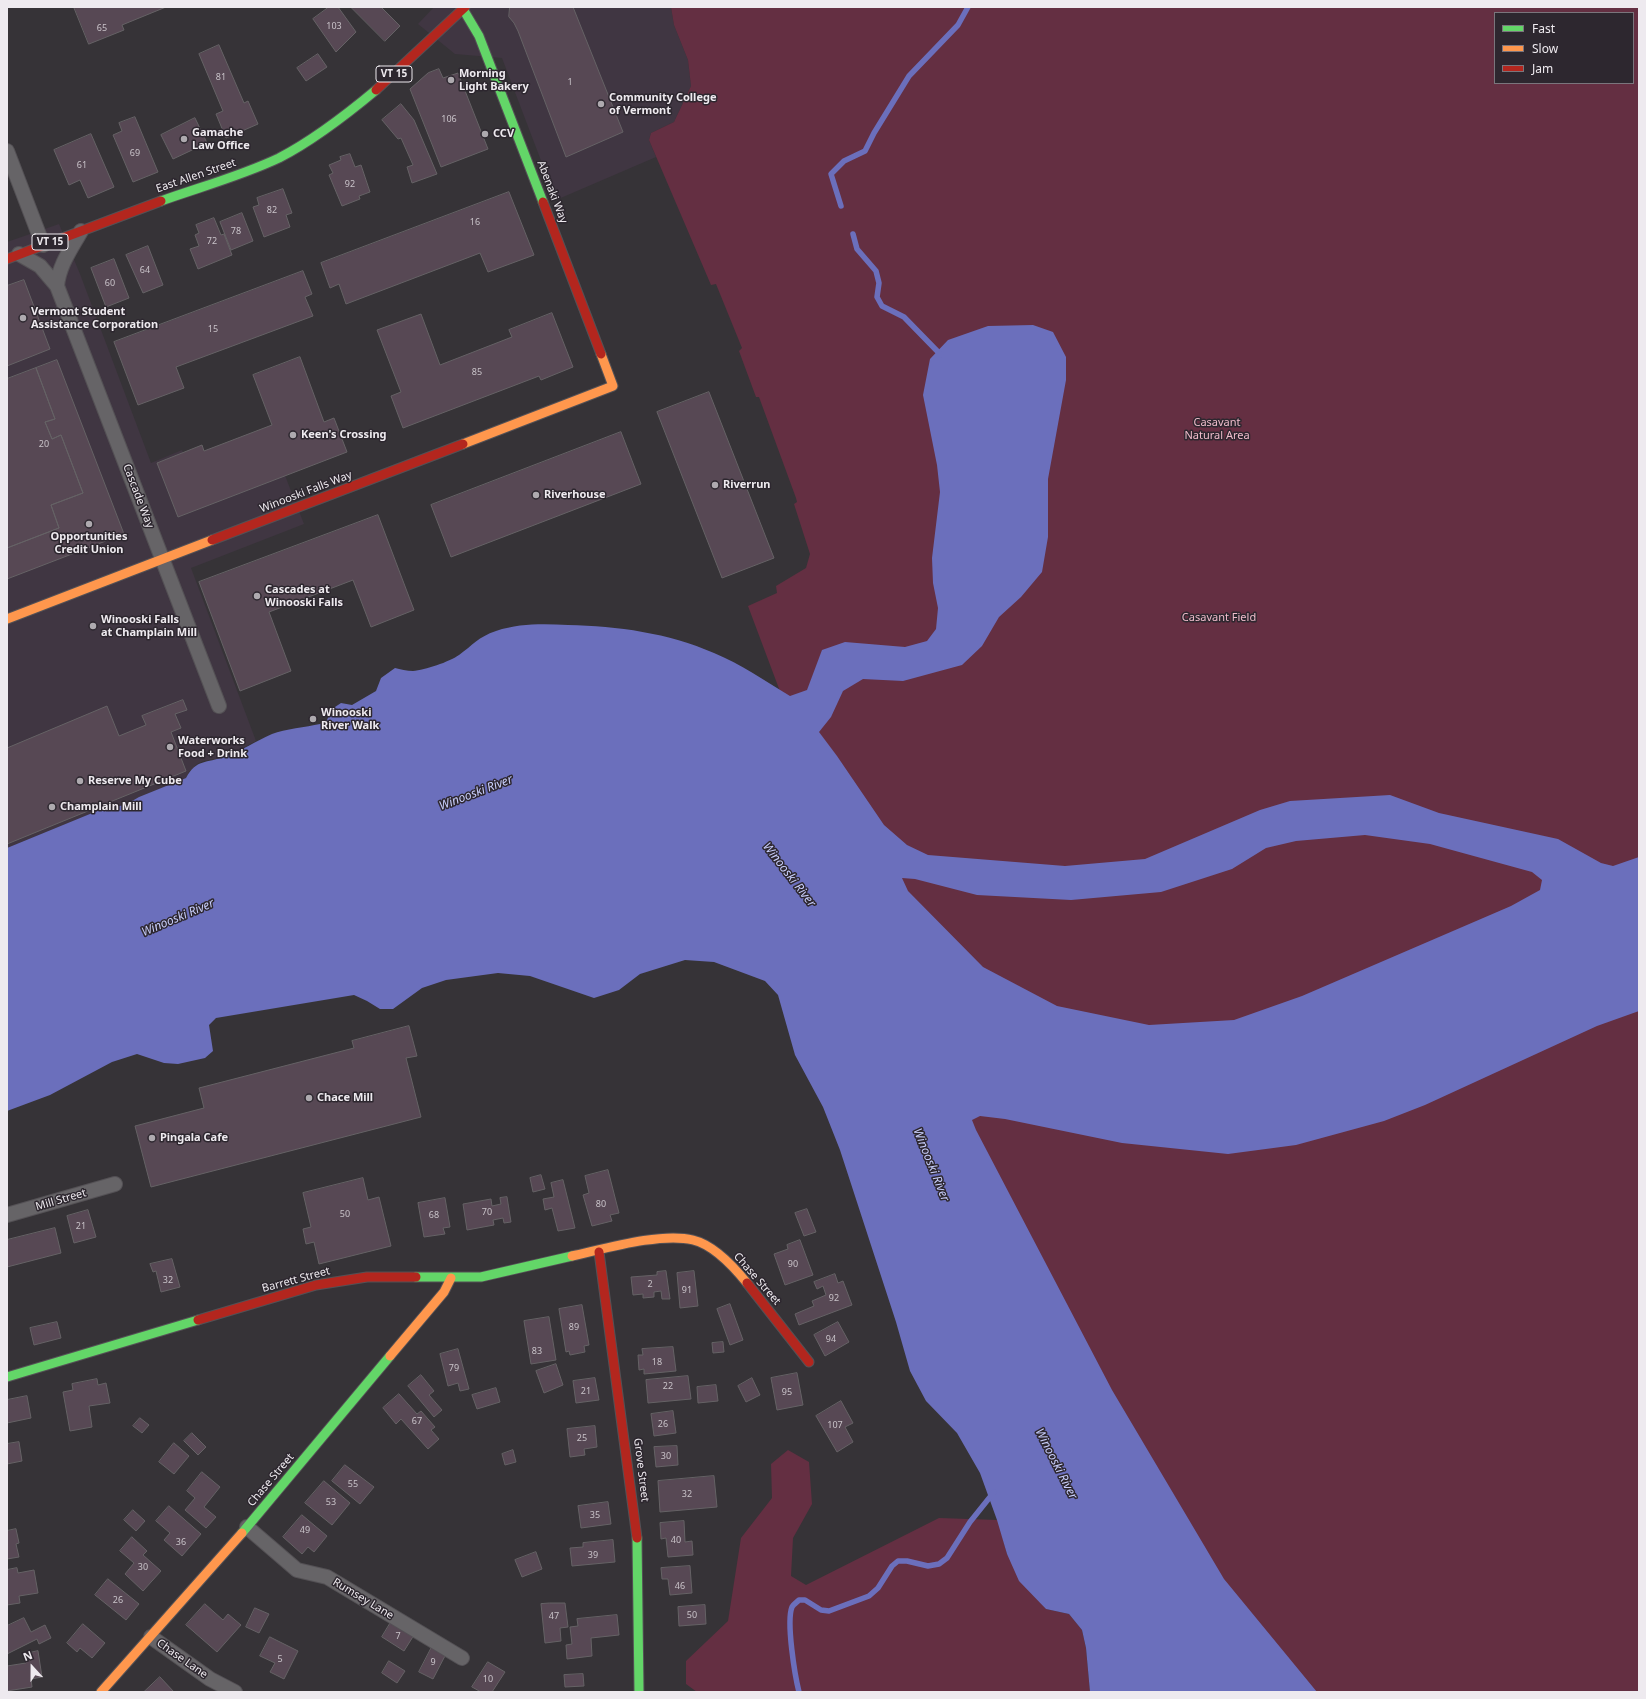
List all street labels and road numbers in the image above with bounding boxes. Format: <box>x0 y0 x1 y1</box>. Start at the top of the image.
road number: VT 15 <box>376 66 412 82</box>
street label: East Allen Street <box>154 156 238 196</box>
street label: Abenaki Way <box>534 159 570 225</box>
road number: VT 15 <box>32 234 68 250</box>
street label: Cascade Way <box>120 462 156 530</box>
street label: Winooski Falls Way <box>258 468 354 516</box>
street label: Mill Street <box>34 1186 88 1214</box>
street label: Chase Street <box>731 1250 783 1308</box>
street label: Barrett Street <box>261 1265 331 1295</box>
street label: Grove Street <box>631 1437 651 1503</box>
street label: Chase Street <box>245 1451 297 1509</box>
street label: Rumsey Lane <box>330 1576 396 1622</box>
street label: Chase Lane <box>154 1637 210 1681</box>

